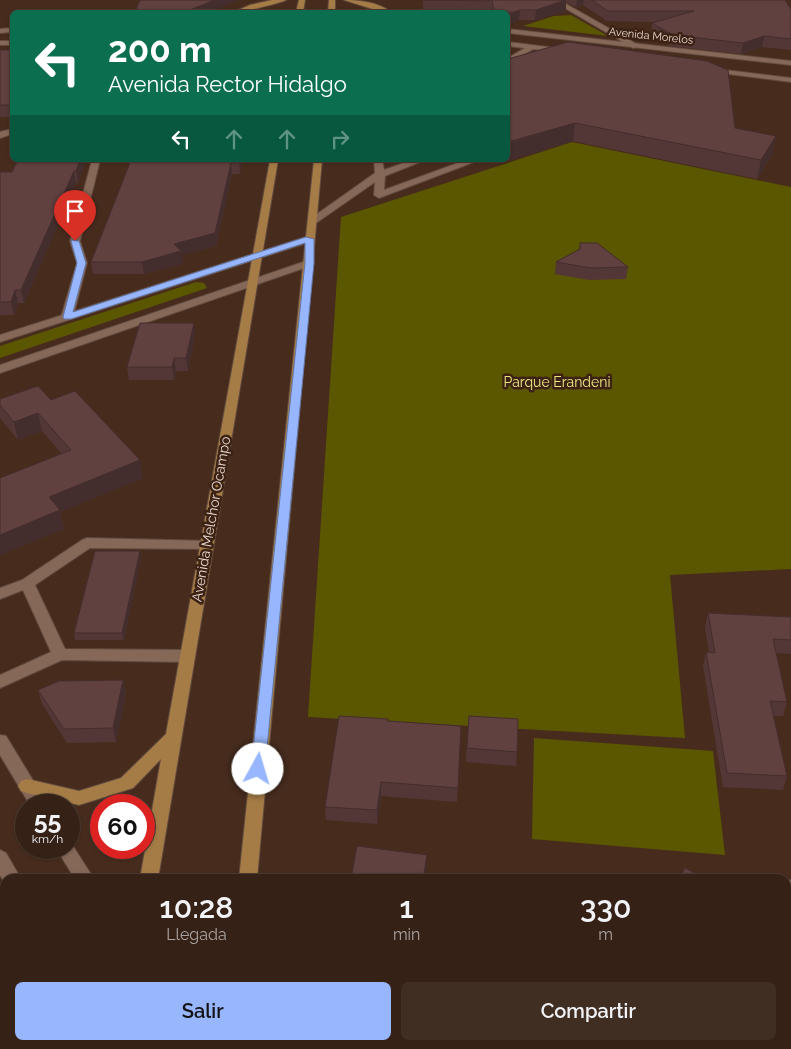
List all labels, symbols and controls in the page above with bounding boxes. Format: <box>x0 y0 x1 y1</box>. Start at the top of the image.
street label: Avenida Morelos <box>608 25 694 47</box>
text: 200 m <box>108 29 212 70</box>
icon: left <box>25 30 90 95</box>
text: Avenida Rector Hidalgo <box>108 71 347 97</box>
icon: left <box>167 125 195 153</box>
icon: ahead <box>220 125 248 153</box>
icon: ahead <box>273 125 301 153</box>
icon: right <box>326 125 354 153</box>
pin <box>54 190 96 241</box>
icon: arrive <box>61 197 89 225</box>
park label: Parque Erandeni <box>504 374 611 390</box>
street label: Avenida Melchor Ocampo <box>189 435 233 603</box>
position arrow <box>231 742 283 794</box>
speed limit sign: 60 <box>90 794 155 859</box>
text: 55 <box>34 805 61 835</box>
text: km/h <box>32 832 63 846</box>
text: 10:28 <box>160 890 233 925</box>
text: 1 <box>400 890 414 925</box>
text: 330 <box>580 890 631 925</box>
text: Llegada <box>166 925 227 944</box>
text: min <box>393 925 420 944</box>
text: m <box>598 925 613 944</box>
button: Salir <box>15 982 391 1040</box>
button: Compartir <box>401 982 776 1040</box>

